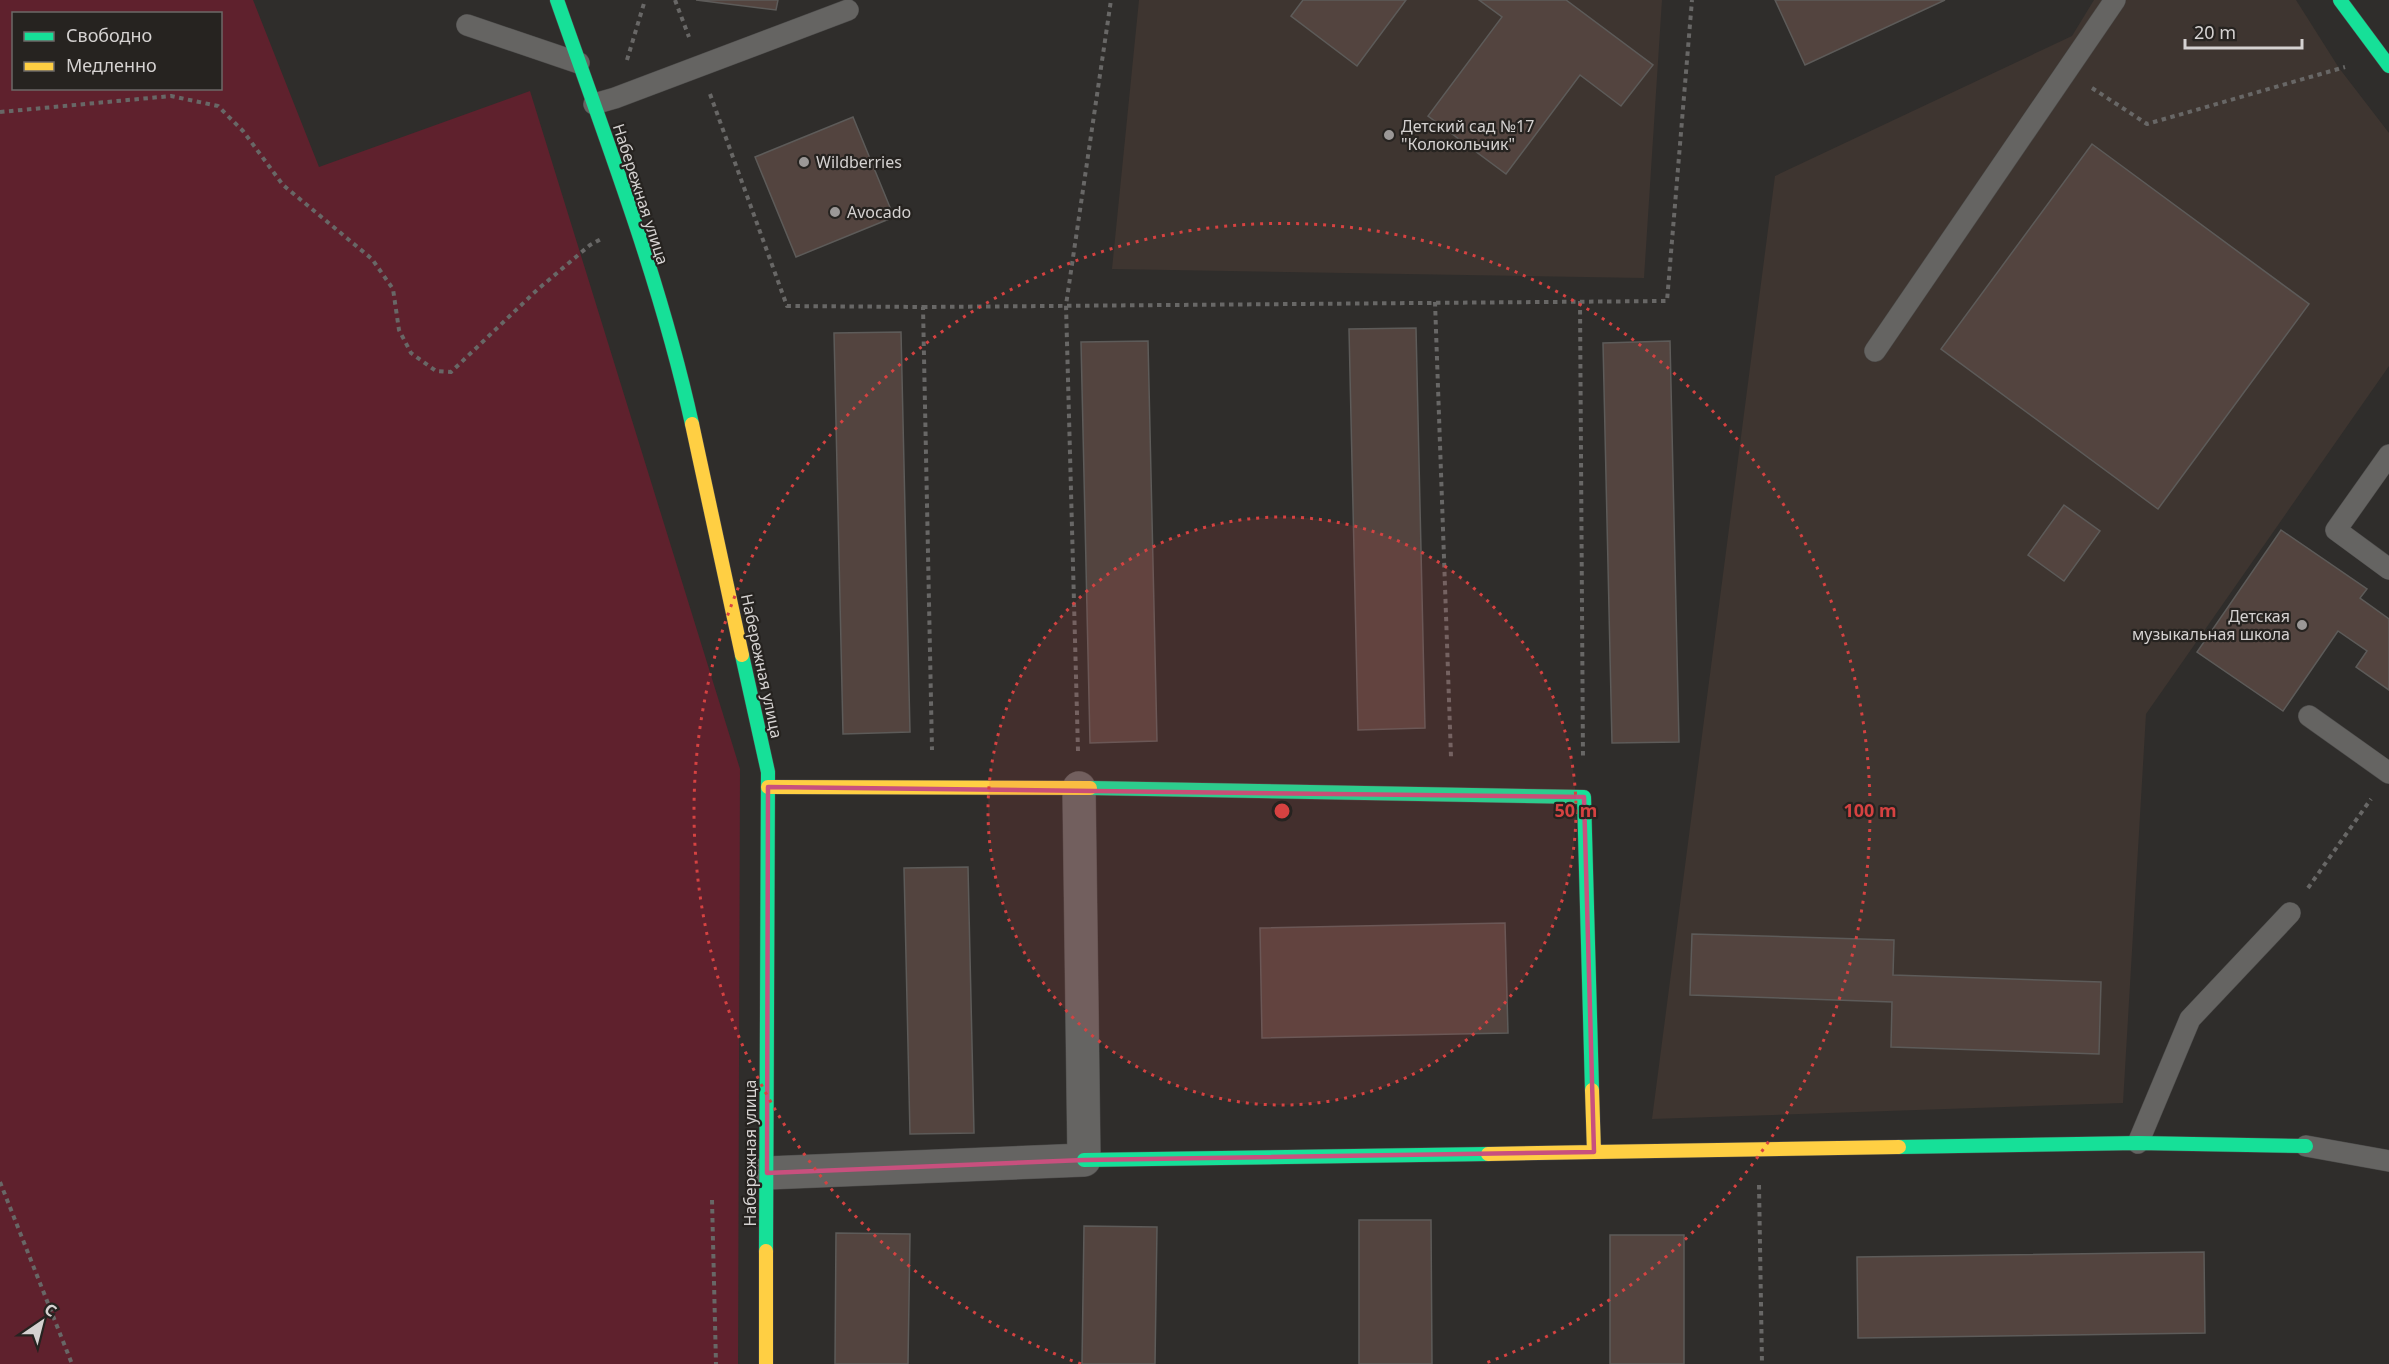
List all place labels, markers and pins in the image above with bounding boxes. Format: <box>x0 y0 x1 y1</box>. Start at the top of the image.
place label: Детский сад №17 "Колокольчик" <box>1401 115 1534 155</box>
marker: Детский сад №17 "Колокольчик" <box>1382 128 1396 142</box>
place label: Wildberries <box>816 151 902 173</box>
marker: Wildberries <box>797 155 811 169</box>
place label: Avocado <box>847 201 911 223</box>
marker: Avocado <box>828 205 842 219</box>
place label: Детская музыкальная школа <box>2132 605 2290 645</box>
marker: Детская музыкальная школа <box>2295 618 2309 632</box>
centre of rings <box>1272 801 1292 821</box>

